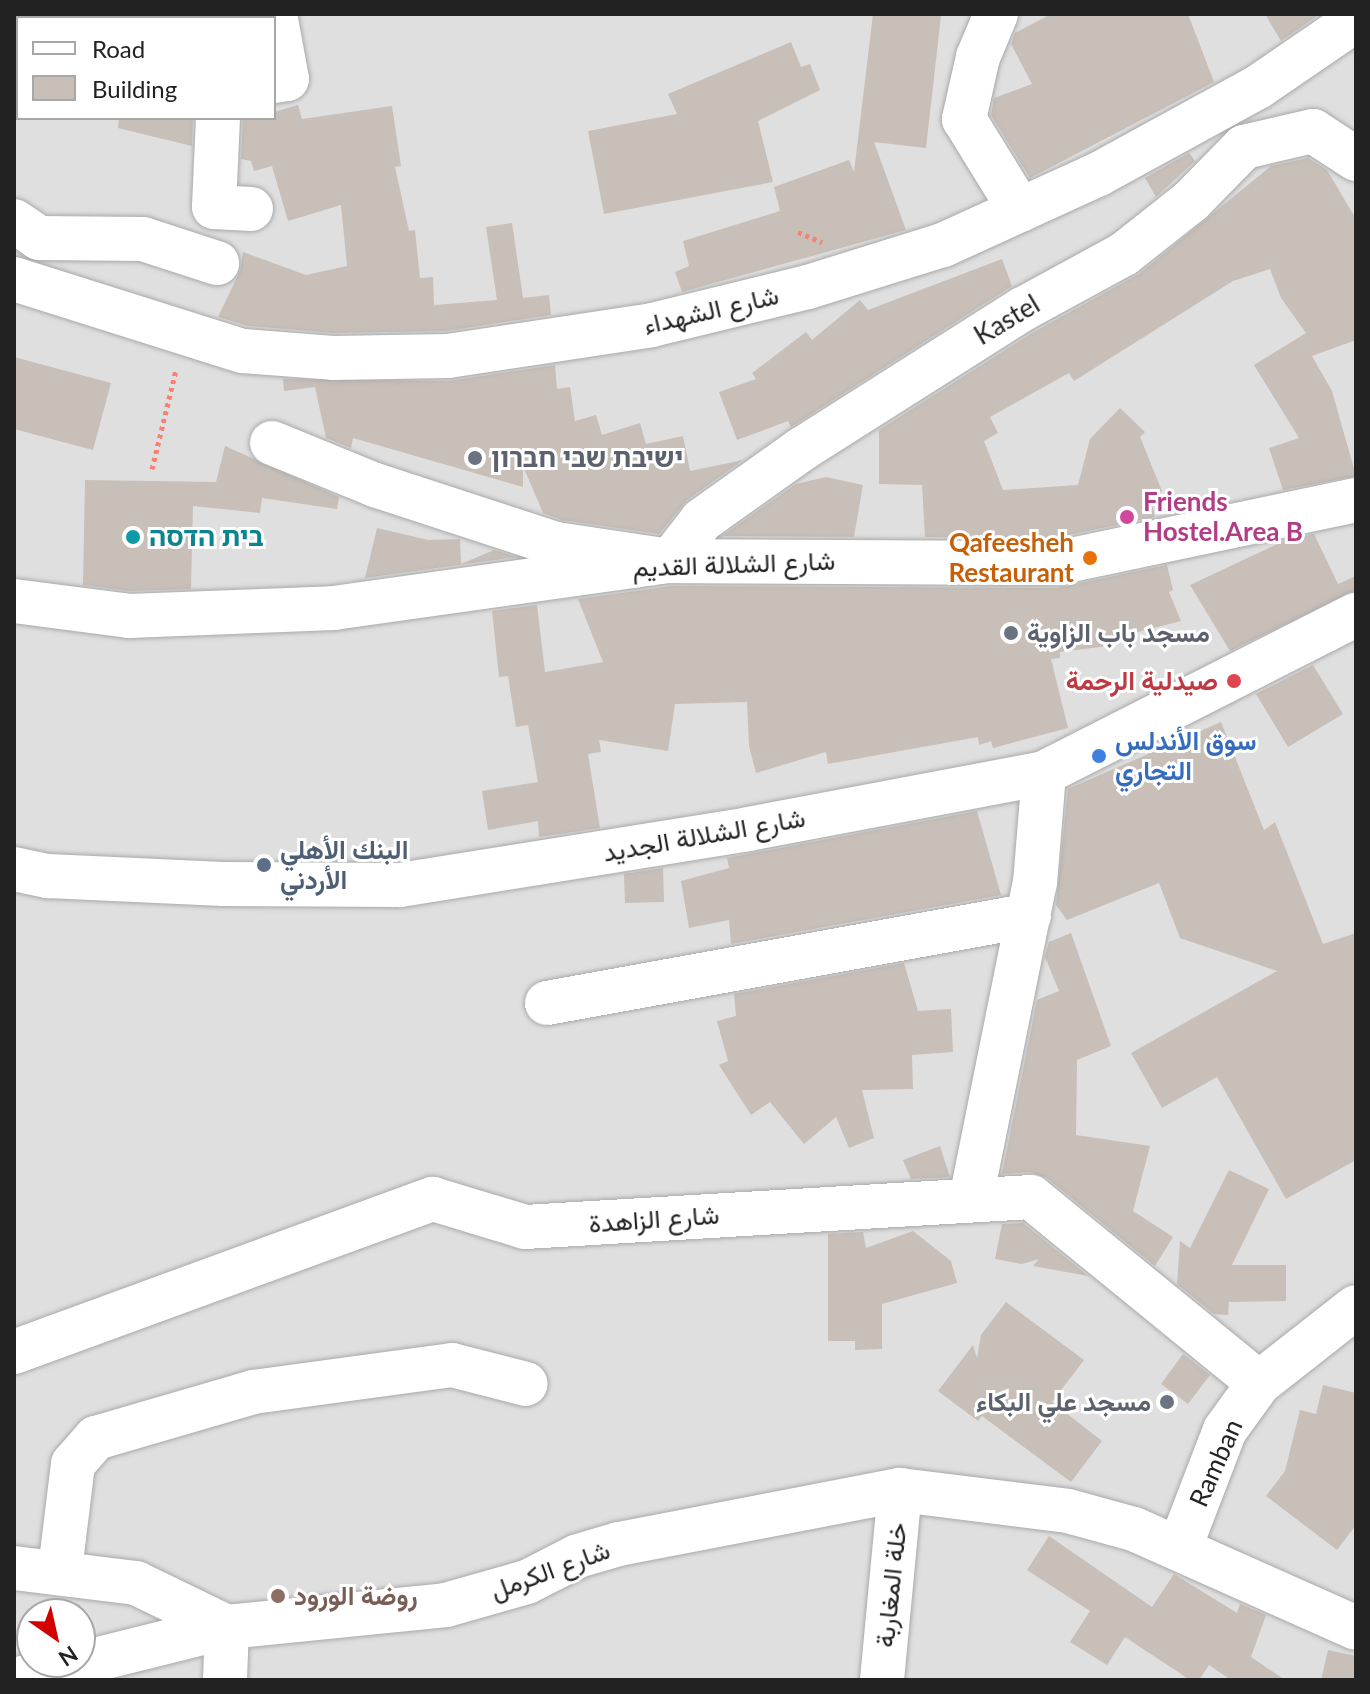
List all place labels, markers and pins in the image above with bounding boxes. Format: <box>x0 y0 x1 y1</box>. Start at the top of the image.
place label: ישיבת שבי חברון <box>491 442 683 474</box>
marker: ישיבת שבי חברון <box>466 449 484 467</box>
place label: Friends Hostel.Area B <box>1143 486 1303 548</box>
marker: Friends Hostel.Area B <box>1118 508 1136 526</box>
place label: בית הדסה <box>149 521 264 553</box>
place label: Qafeesheh Restaurant <box>948 527 1074 588</box>
marker: בית הדסה <box>124 528 142 546</box>
marker: Qafeesheh Restaurant <box>1081 549 1099 567</box>
place label: مسجد باب الزاوية <box>1027 617 1210 649</box>
marker: مسجد باب الزاوية <box>1002 624 1020 642</box>
place label: صيدلية الرحمة <box>1066 665 1218 697</box>
marker: صيدلية الرحمة <box>1225 672 1243 690</box>
place label: سوق الأندلس التجاري <box>1115 725 1256 786</box>
marker: سوق الأندلس التجاري <box>1090 747 1108 765</box>
place label: البنك الأهلي الأردني <box>280 834 408 896</box>
marker: البنك الأهلي الأردني <box>255 856 273 874</box>
place label: مسجد علي البكاء <box>976 1386 1151 1418</box>
marker: مسجد علي البكاء <box>1158 1393 1176 1411</box>
place label: روضة الورود <box>294 1580 418 1612</box>
marker: روضة الورود <box>269 1587 287 1605</box>

